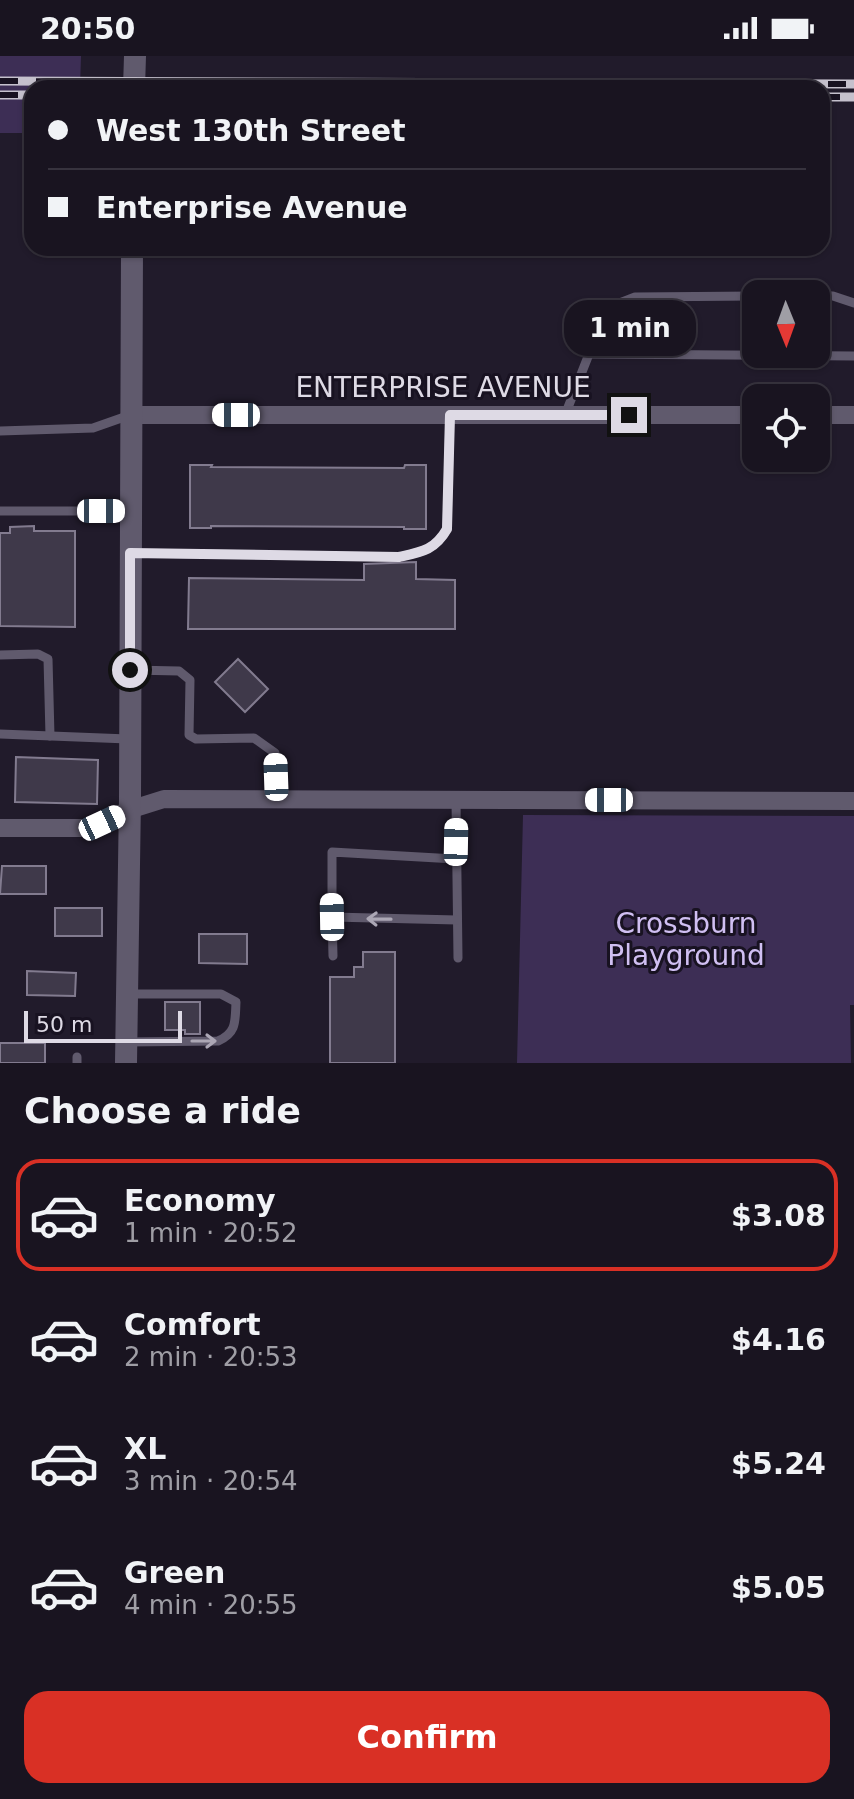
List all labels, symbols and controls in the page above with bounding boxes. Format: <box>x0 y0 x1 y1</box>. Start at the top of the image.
text: 20:50 <box>40 11 136 46</box>
text: West 130th Street <box>96 113 406 148</box>
text: Enterprise Avenue <box>96 190 408 225</box>
north arrow <box>742 280 830 368</box>
map controls <box>742 280 830 472</box>
callout: 1 min <box>563 299 695 355</box>
text: 1 min <box>589 313 671 343</box>
street label: ENTERPRISE AVENUE <box>295 371 591 404</box>
button: locate <box>742 384 830 472</box>
route end <box>611 397 647 433</box>
car <box>212 403 260 427</box>
car <box>77 499 125 523</box>
route start <box>112 652 148 688</box>
car <box>263 753 289 801</box>
car <box>585 788 633 812</box>
car <box>75 802 129 844</box>
car <box>444 818 468 866</box>
car <box>320 893 344 941</box>
park label: Crossburn Playground <box>607 907 765 972</box>
one-way arrow <box>366 911 393 926</box>
scale bar <box>24 1007 182 1043</box>
text: 50 m <box>36 1012 92 1037</box>
one-way arrow <box>190 1034 217 1049</box>
text: Choose a ride <box>24 1090 301 1131</box>
icon: car <box>28 1179 100 1251</box>
text: Economy <box>124 1183 276 1218</box>
text: $3.08 <box>731 1198 826 1233</box>
text: 1 min · 20:52 <box>124 1218 298 1248</box>
icon: car <box>28 1303 100 1375</box>
text: Comfort <box>124 1307 261 1342</box>
text: $4.16 <box>731 1322 826 1357</box>
text: 2 min · 20:53 <box>124 1342 298 1372</box>
icon: car <box>28 1427 100 1499</box>
text: XL <box>124 1431 166 1466</box>
text: $5.24 <box>731 1446 826 1481</box>
text: 3 min · 20:54 <box>124 1466 298 1496</box>
icon: car <box>28 1551 100 1623</box>
text: Green <box>124 1555 225 1590</box>
text: $5.05 <box>731 1570 826 1605</box>
text: 4 min · 20:55 <box>124 1590 298 1620</box>
button: Confirm <box>24 1691 830 1783</box>

